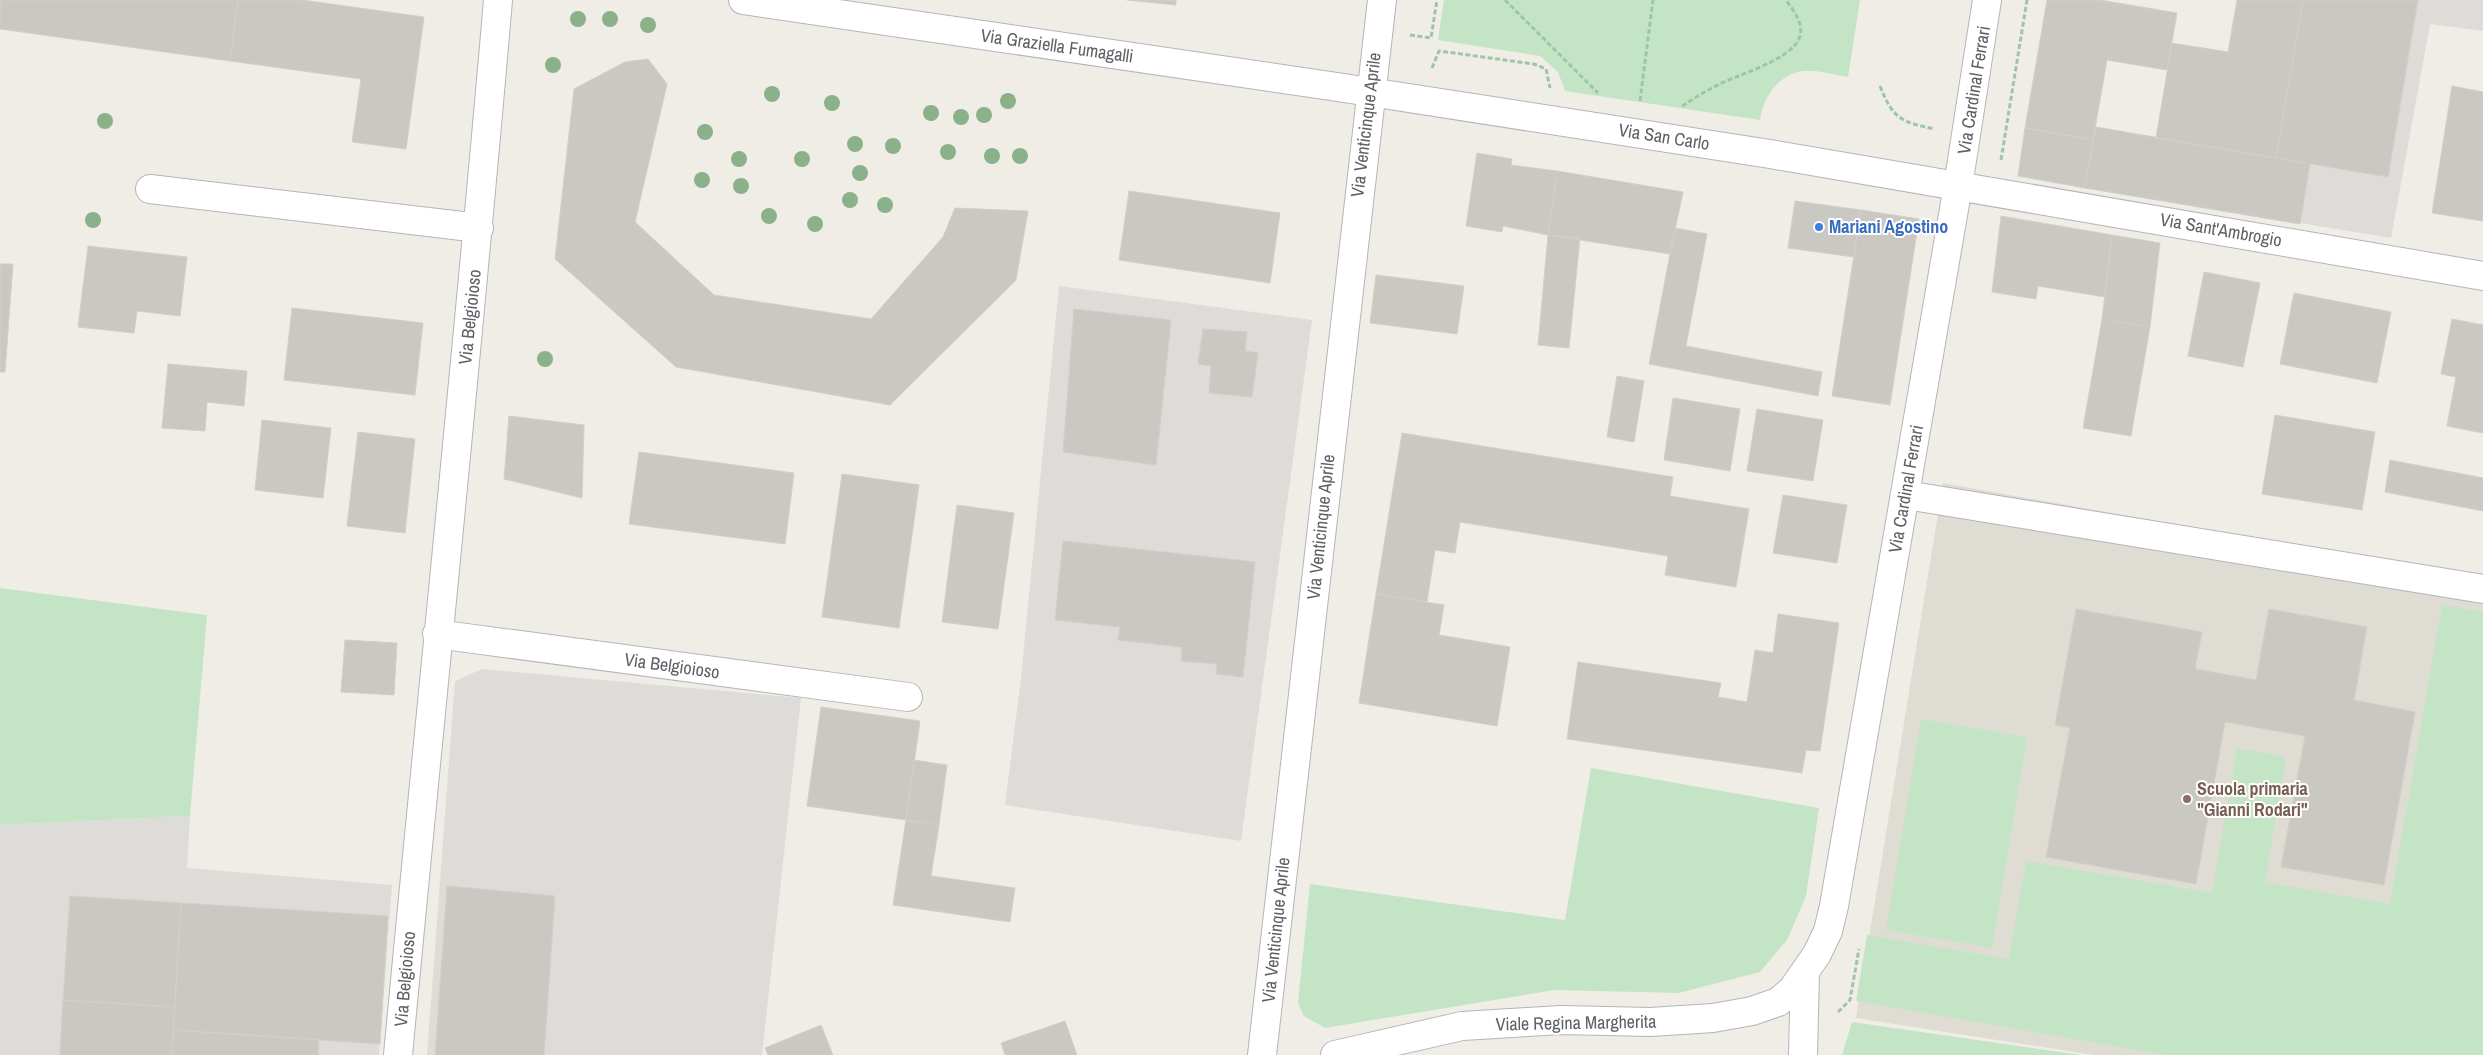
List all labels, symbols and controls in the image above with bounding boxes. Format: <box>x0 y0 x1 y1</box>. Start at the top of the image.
street label: Via Graziella Fumagalli <box>979 22 1135 69</box>
street label: Via Cardinal Ferrari <box>1951 24 1996 156</box>
street label: Via Venticinque Aprile <box>1344 51 1387 199</box>
street label: Via San Carlo <box>1617 117 1711 156</box>
street label: Via Sant'Ambrogio <box>2158 207 2284 253</box>
place label: Mariani Agostino <box>1829 214 1948 239</box>
marker: Mariani Agostino <box>1813 221 1825 233</box>
street label: Via Belgioioso <box>452 268 487 366</box>
street label: Via Cardinal Ferrari <box>1882 423 1929 555</box>
street label: Via Venticinque Aprile <box>1300 453 1341 601</box>
street label: Via Belgioioso <box>623 646 721 685</box>
place label: Scuola primaria "Gianni Rodari" <box>2197 776 2309 822</box>
marker: Scuola primaria "Gianni Rodari" <box>2181 793 2193 805</box>
street label: Via Venticinque Aprile <box>1255 856 1296 1004</box>
street label: Via Belgioioso <box>388 930 421 1028</box>
street label: Viale Regina Margherita <box>1496 1009 1656 1036</box>

